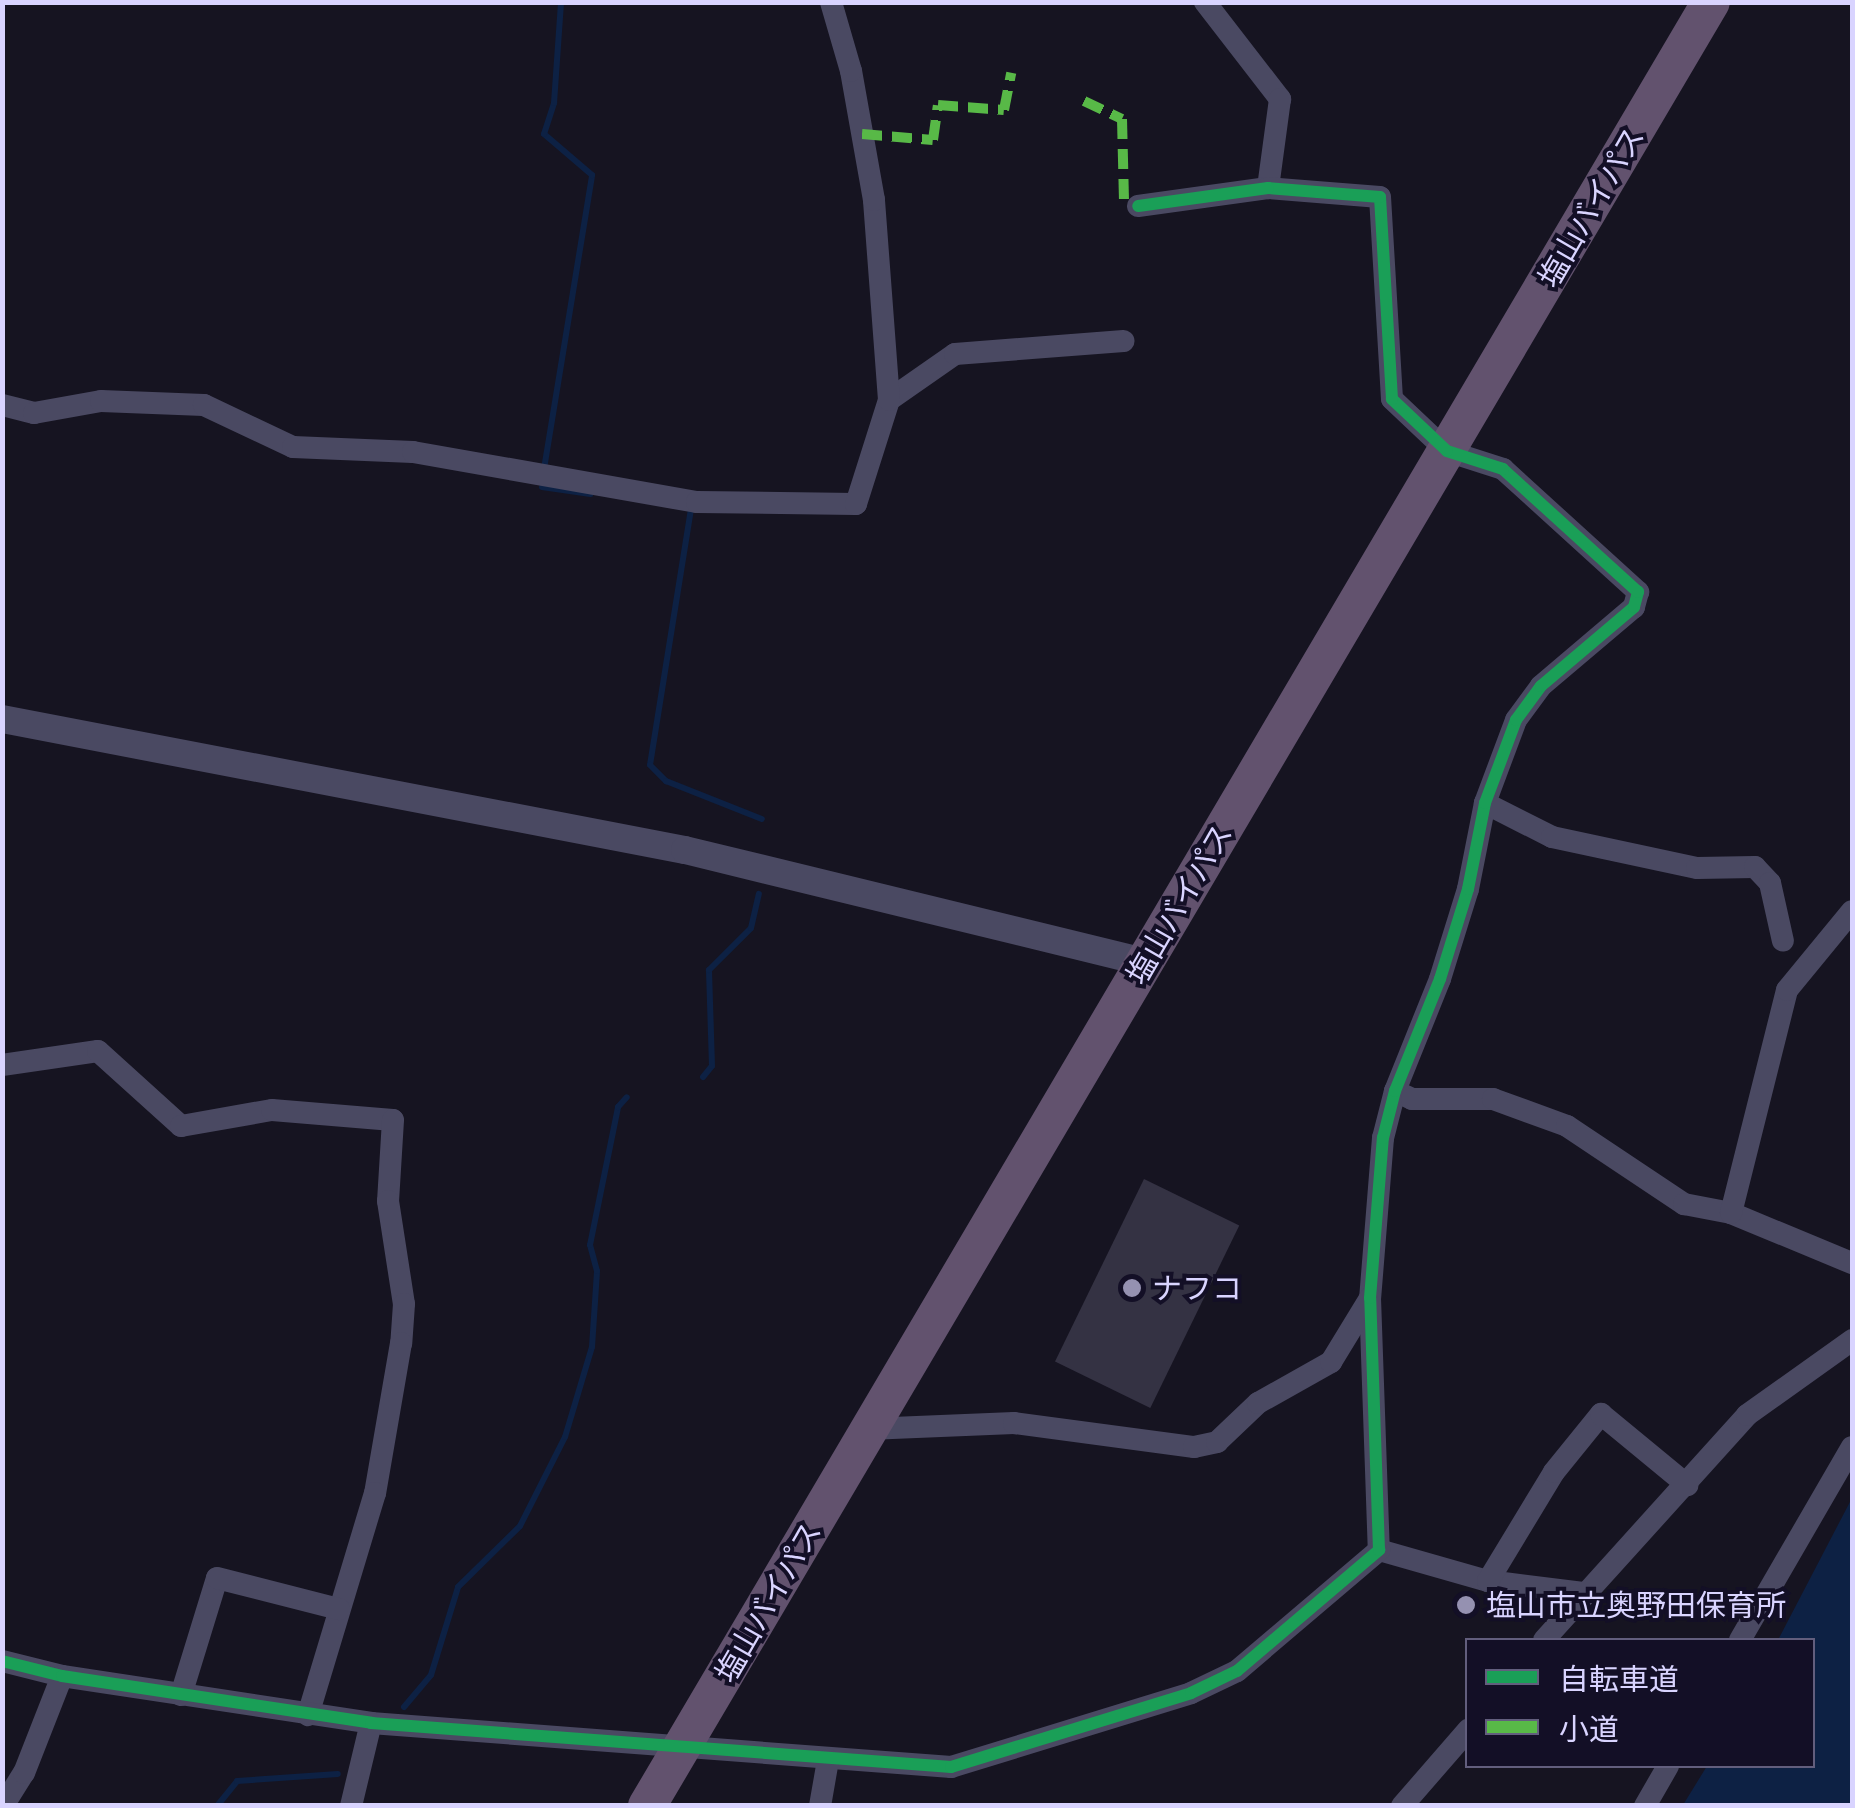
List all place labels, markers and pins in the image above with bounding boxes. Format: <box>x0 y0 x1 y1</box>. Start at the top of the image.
place label: ナフコ <box>1152 1270 1242 1306</box>
marker: ナフコ <box>1121 1277 1143 1299</box>
place label: 塩山市立奥野田保育所 <box>1486 1587 1786 1623</box>
marker: 塩山市立奥野田保育所 <box>1455 1594 1477 1616</box>

